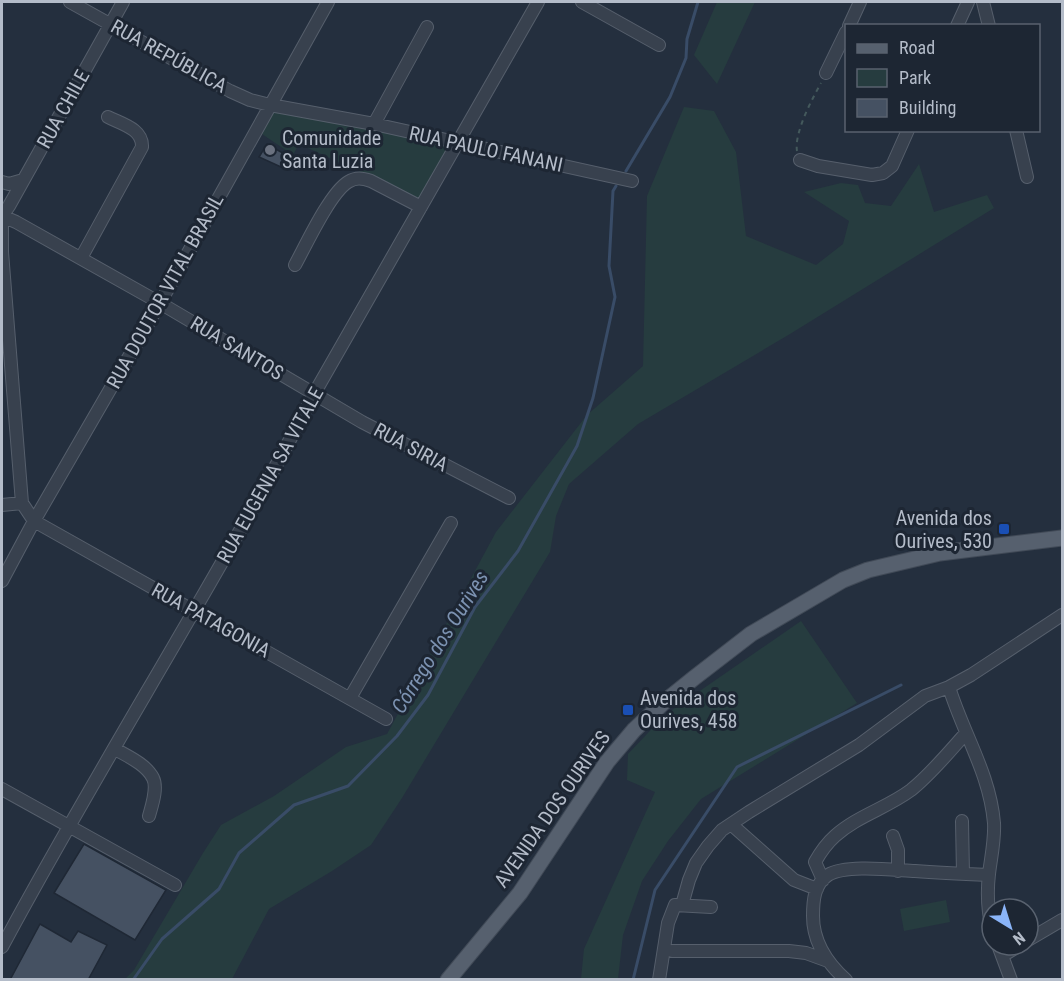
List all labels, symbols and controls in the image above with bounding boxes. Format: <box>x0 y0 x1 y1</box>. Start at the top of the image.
street label: RUA REPÚBLICA <box>107 14 232 98</box>
legend <box>845 24 1040 132</box>
text: Road <box>899 37 935 58</box>
street label: RUA CHILE <box>32 66 94 152</box>
text: Park <box>899 67 931 88</box>
text: Building <box>899 97 956 118</box>
street label: RUA PAULO FANANI <box>407 121 565 177</box>
place label: Comunidade Santa Luzia <box>282 126 381 173</box>
marker: Comunidade Santa Luzia <box>263 143 277 157</box>
street label: RUA DOUTOR VITAL BRASIL <box>101 189 229 393</box>
street label: RUA SANTOS <box>186 311 288 385</box>
street label: RUA EUGENIA SA VITALE <box>212 383 328 567</box>
street label: RUA SIRIA <box>370 418 453 477</box>
place label: Avenida dos Ourives, 530 <box>895 506 992 553</box>
marker: Avenida dos Ourives, 530 <box>997 522 1011 536</box>
water label: Córrego dos Ourives <box>387 566 493 718</box>
street label: RUA PATAGONIA <box>148 578 275 663</box>
place label: Avenida dos Ourives, 458 <box>640 686 737 733</box>
marker: Avenida dos Ourives, 458 <box>621 703 635 717</box>
street label: AVENIDA DOS OURIVES <box>489 726 615 892</box>
north arrow <box>980 897 1040 957</box>
text: N <box>1009 928 1029 949</box>

